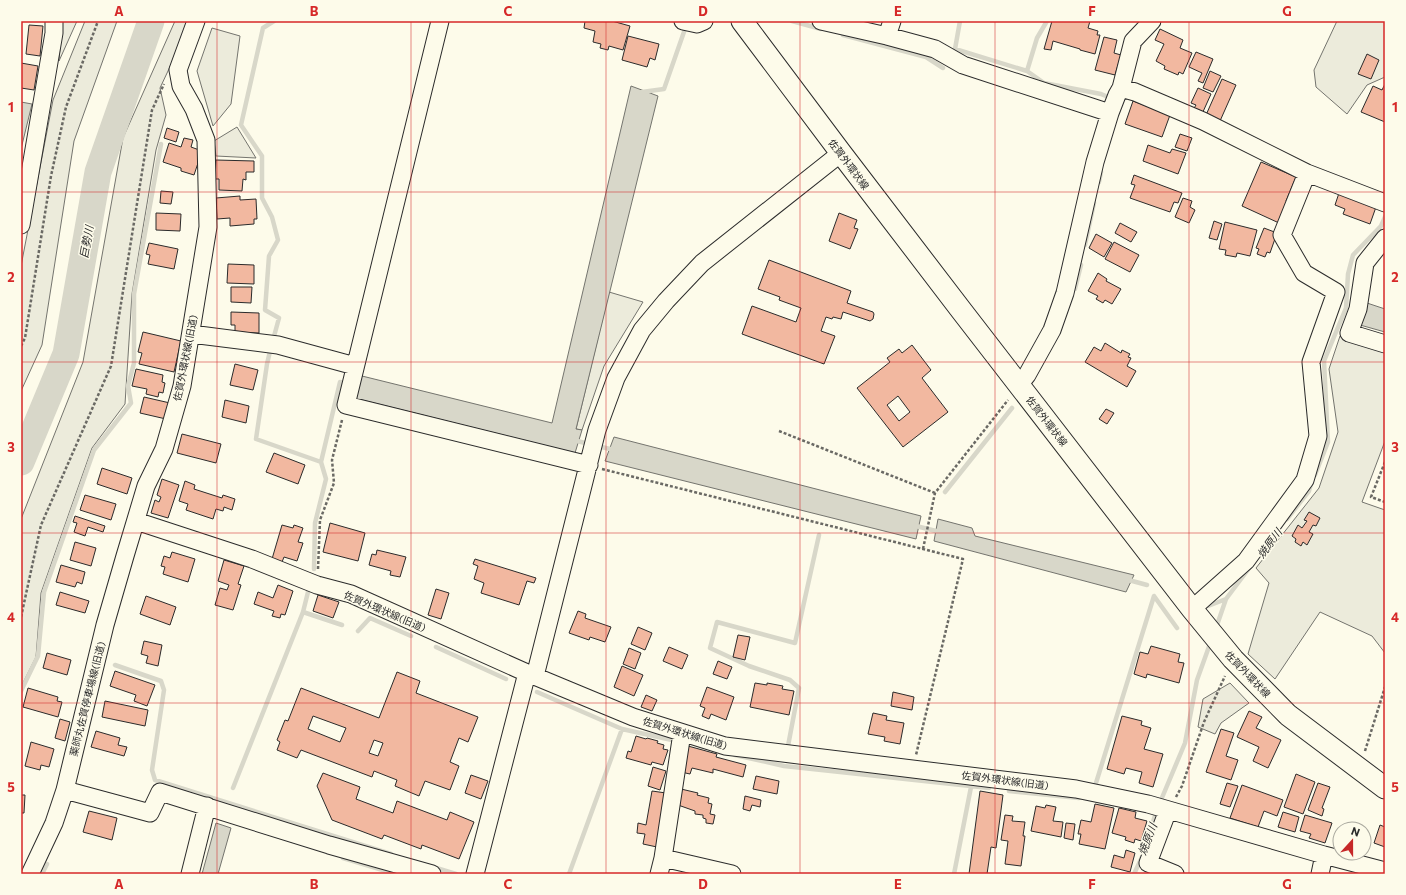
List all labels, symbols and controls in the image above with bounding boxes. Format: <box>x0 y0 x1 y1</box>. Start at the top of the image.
text: A <box>114 3 124 19</box>
text: B <box>310 3 319 19</box>
text: C <box>504 3 513 19</box>
text: D <box>698 3 708 19</box>
text: E <box>894 3 902 19</box>
text: F <box>1088 3 1096 19</box>
text: G <box>1282 3 1292 19</box>
text: 1 <box>8 99 14 115</box>
text: 1 <box>1392 99 1398 115</box>
street label: 佐賀外環状線 <box>826 136 872 192</box>
water label: 巨勢川 <box>77 224 95 259</box>
text: 2 <box>7 269 15 285</box>
text: 2 <box>1391 269 1399 285</box>
street label: 佐賀外環状線(旧道) <box>171 314 199 402</box>
street label: 佐賀外環状線 <box>1024 394 1070 448</box>
text: 3 <box>7 439 15 455</box>
text: 3 <box>1391 439 1399 455</box>
water label: 焼原川 <box>1254 525 1285 560</box>
street label: 佐賀外環状線(旧道) <box>342 588 428 634</box>
text: 4 <box>7 609 15 625</box>
text: 4 <box>1391 609 1399 625</box>
street label: 薬師丸佐賀停車場線(旧道) <box>67 640 107 758</box>
street label: 佐賀外環状線 <box>1223 648 1273 700</box>
street label: 佐賀外環状線(旧道) <box>641 714 729 752</box>
street label: 佐賀外環状線(旧道) <box>961 769 1049 791</box>
text: 5 <box>7 779 15 795</box>
text: 5 <box>1391 779 1399 795</box>
water label: 焼原川 <box>1135 820 1159 857</box>
north arrow <box>1332 821 1372 861</box>
text: N <box>1350 824 1362 839</box>
text: A <box>114 876 124 892</box>
text: B <box>310 876 319 892</box>
text: C <box>504 876 513 892</box>
text: D <box>698 876 708 892</box>
text: E <box>894 876 902 892</box>
text: F <box>1088 876 1096 892</box>
text: G <box>1282 876 1292 892</box>

